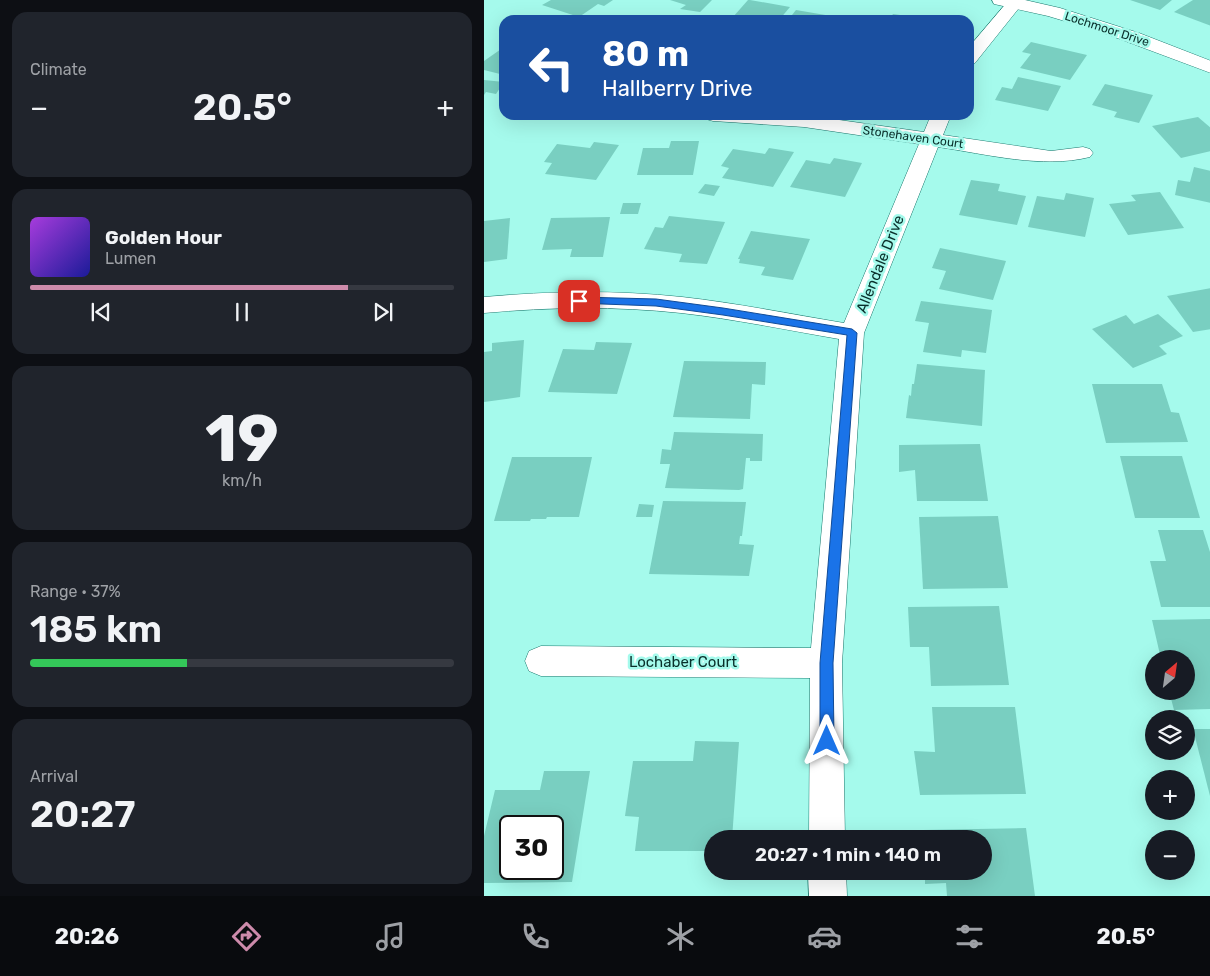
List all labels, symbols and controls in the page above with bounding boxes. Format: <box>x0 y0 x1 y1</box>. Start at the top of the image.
street label: Lochmoor Drive <box>1063 9 1151 49</box>
text: 80 m <box>602 33 689 75</box>
icon: left <box>519 35 584 100</box>
text: Climate <box>30 60 87 79</box>
text: Hallberry Drive <box>602 75 753 102</box>
text: 20.5° <box>193 84 292 130</box>
text: − <box>30 91 48 124</box>
text: + <box>437 91 454 124</box>
street label: Stonehaven Court <box>862 123 965 151</box>
street label: Allendale Drive <box>852 212 908 316</box>
text: Golden Hour <box>105 226 222 249</box>
text: Lumen <box>105 249 156 268</box>
pin <box>558 280 600 322</box>
icon: arrive <box>565 287 593 315</box>
icon: previous <box>87 298 115 326</box>
icon: pause <box>228 298 256 326</box>
icon: next <box>369 298 397 326</box>
text: 19 <box>205 400 279 477</box>
text: km/h <box>222 471 262 490</box>
text: Range · 37% <box>30 582 121 601</box>
text: 185 km <box>30 606 162 652</box>
north arrow <box>1145 650 1195 700</box>
map controls <box>1145 650 1195 880</box>
street label: Lochaber Court <box>629 653 737 671</box>
button: layers <box>1145 710 1195 760</box>
position arrow <box>800 714 852 766</box>
text: Arrival <box>30 767 78 786</box>
button: + <box>1145 770 1195 820</box>
text: 20:27 <box>30 791 136 837</box>
speed limit sign: 30 <box>499 815 564 880</box>
button: − <box>1145 830 1195 880</box>
text: 20:27 · 1 min · 140 m <box>755 843 941 866</box>
icon: directions <box>229 919 264 954</box>
icon: music <box>373 919 408 954</box>
icon: phone <box>518 919 553 954</box>
icon: climate <box>663 919 698 954</box>
icon: car <box>807 919 842 954</box>
icon: filters <box>952 919 987 954</box>
text: 20:26 <box>55 923 119 950</box>
text: 20.5° <box>1097 923 1155 950</box>

